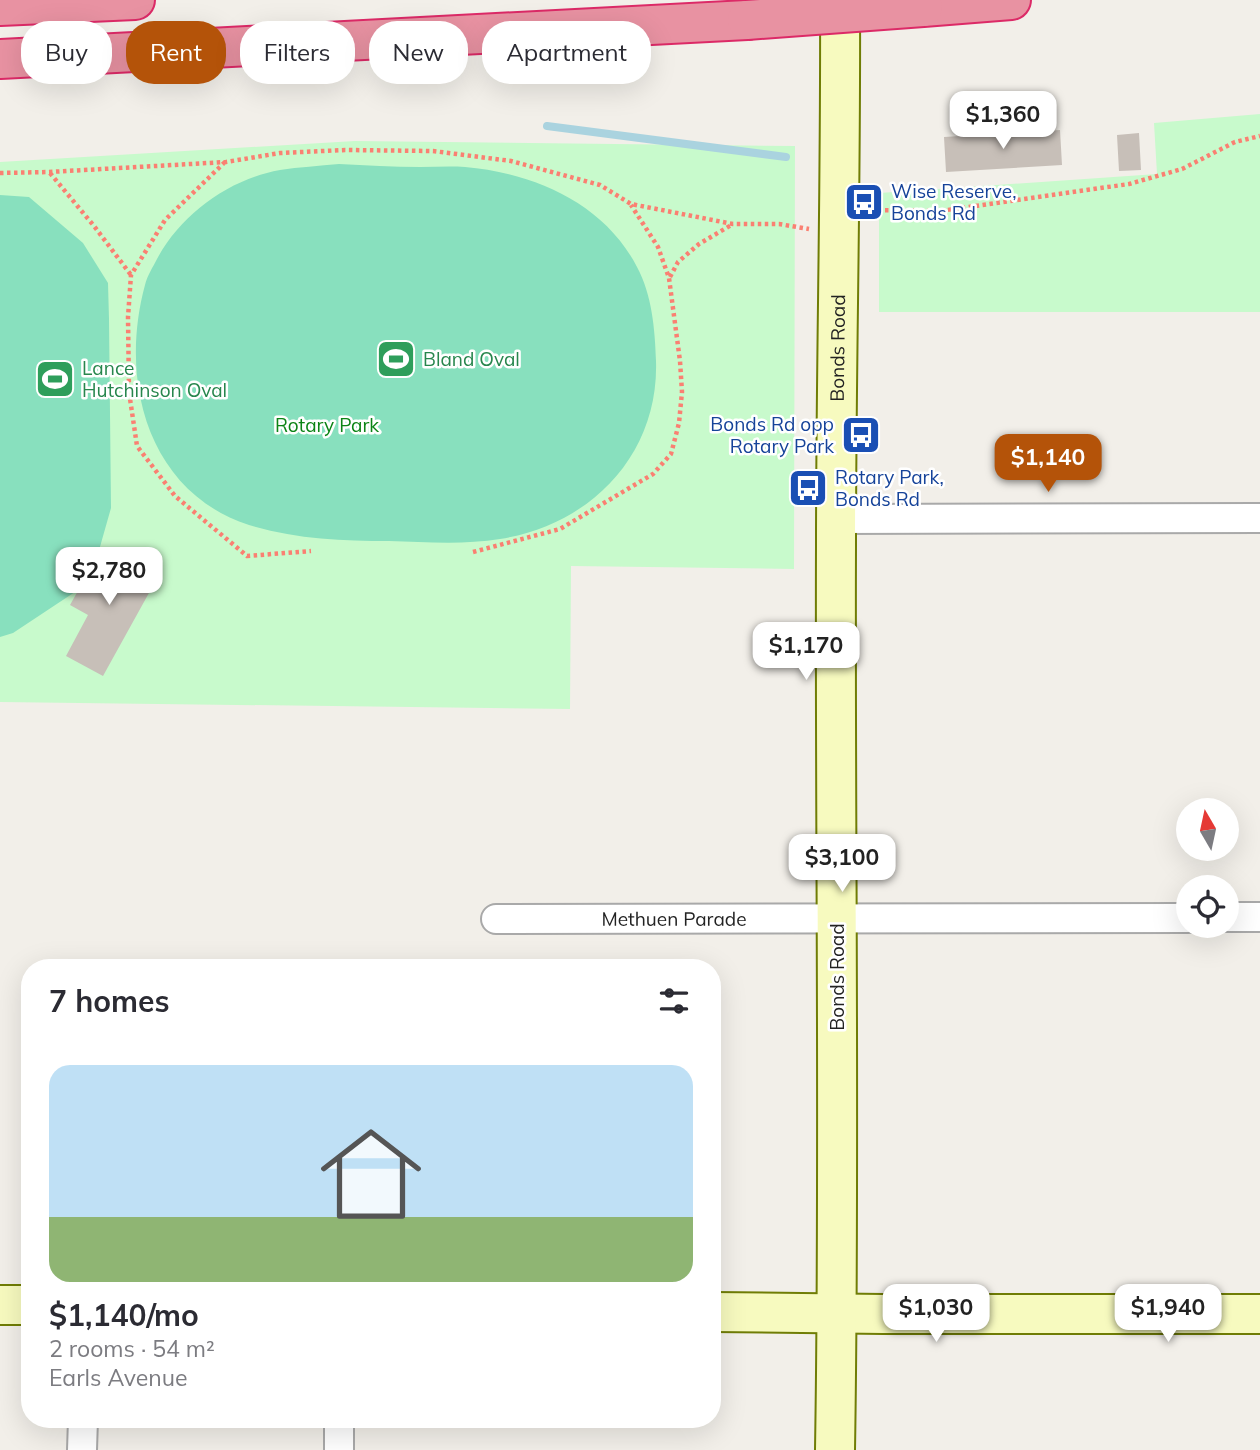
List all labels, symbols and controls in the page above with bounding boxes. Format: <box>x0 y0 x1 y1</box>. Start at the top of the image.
chip: Buy <box>21 21 112 84</box>
chip: Rent <box>126 21 226 84</box>
chip: Filters <box>240 21 355 84</box>
chip: New <box>369 21 468 84</box>
chip: Apartment <box>482 21 651 84</box>
pin: $1,360 <box>946 92 1060 151</box>
text: $1,360 <box>966 99 1040 128</box>
place label: Wise Reserve, Bonds Rd <box>891 179 1016 225</box>
bus stop icon: Wise Reserve, Bonds Rd <box>843 181 885 223</box>
street label: Bonds Road <box>825 294 850 402</box>
sports icon: Bland Oval <box>375 338 417 380</box>
place label: Bland Oval <box>423 347 520 371</box>
place label: Lance Hutchinson Oval <box>82 356 227 402</box>
sports icon: Lance Hutchinson Oval <box>34 358 76 400</box>
place label: Bonds Rd opp Rotary Park <box>710 412 834 458</box>
park label: Rotary Park <box>275 413 379 437</box>
bus stop icon: Bonds Rd opp Rotary Park <box>840 414 882 456</box>
pin: $1,140 <box>991 434 1105 494</box>
text: $1,140 <box>1011 442 1085 471</box>
place label: Rotary Park, Bonds Rd <box>835 465 944 511</box>
bus stop icon: Rotary Park, Bonds Rd <box>787 467 829 509</box>
pin: $2,780 <box>52 548 166 607</box>
text: $2,780 <box>72 555 146 584</box>
pin: $1,170 <box>749 622 863 682</box>
text: $1,170 <box>769 630 843 659</box>
north arrow <box>1176 798 1239 861</box>
map controls <box>1176 798 1239 938</box>
pin: $3,100 <box>785 834 899 894</box>
text: $3,100 <box>805 842 879 871</box>
button: locate <box>1176 875 1239 938</box>
street label: Methuen Parade <box>601 907 747 931</box>
street label: Bonds Road <box>825 923 849 1031</box>
text: 7 homes <box>49 982 170 1020</box>
icon: filters <box>655 982 693 1020</box>
icon: home <box>308 1111 434 1237</box>
pin: $1,030 <box>879 1284 993 1344</box>
pin: $1,940 <box>1111 1284 1225 1344</box>
text: $1,030 <box>899 1292 973 1321</box>
text: $1,940 <box>1131 1292 1205 1321</box>
text: $1,140/mo <box>49 1296 199 1334</box>
text: 2 rooms · 54 m² <box>49 1334 215 1363</box>
text: Earls Avenue <box>49 1363 188 1392</box>

